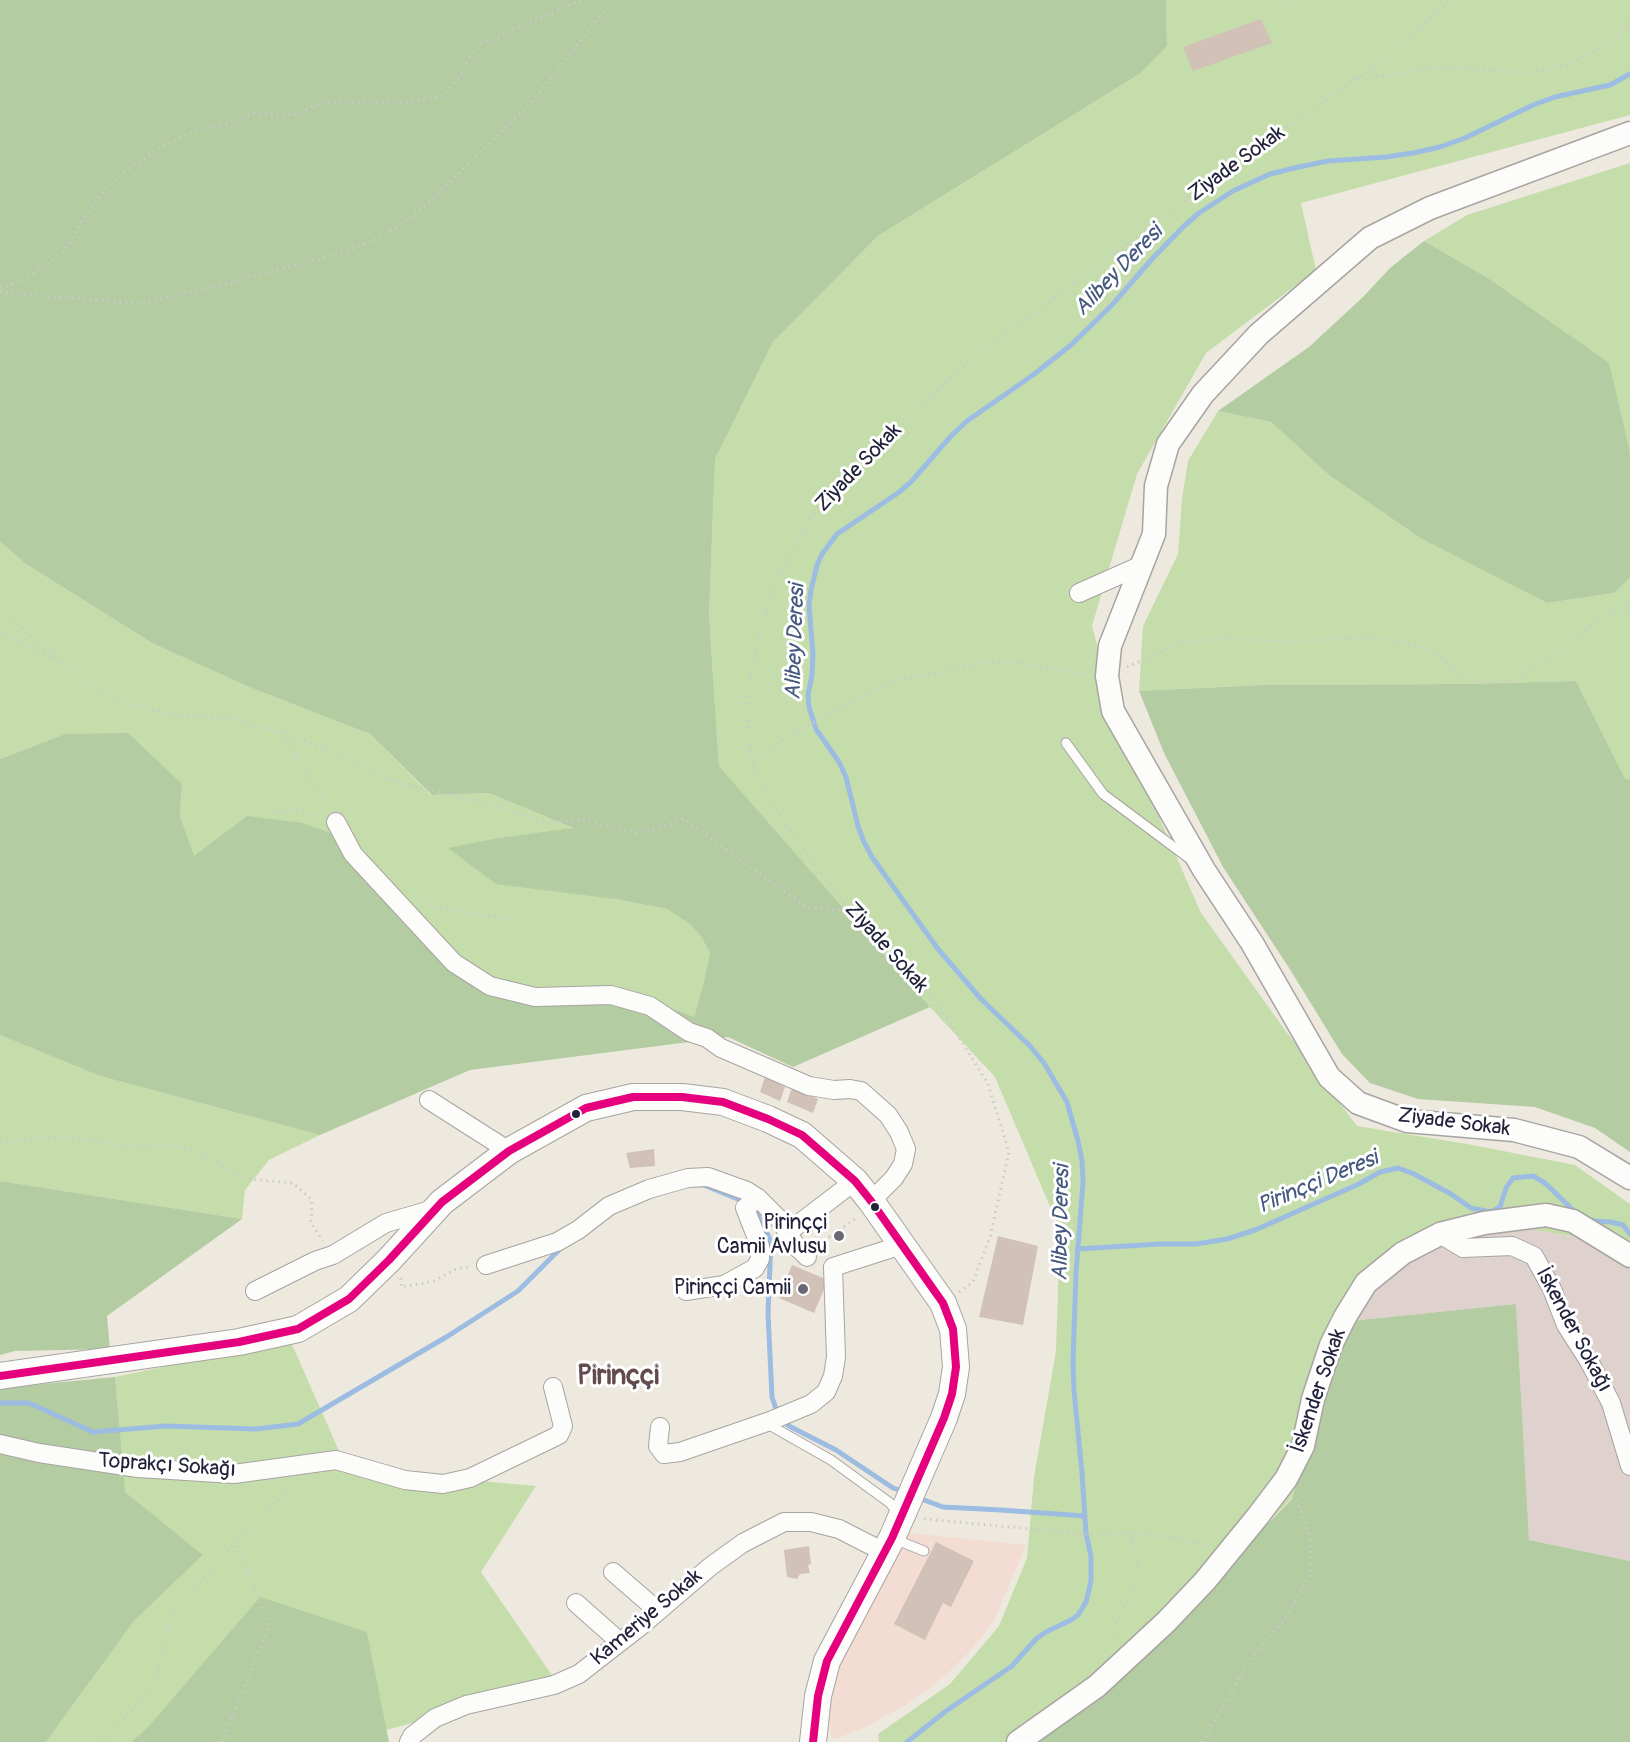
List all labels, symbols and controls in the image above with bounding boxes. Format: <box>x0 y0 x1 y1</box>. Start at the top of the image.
street label: Ziyade Sokak <box>1184 121 1290 207</box>
water label: Alibey Deresi <box>1069 220 1169 322</box>
street label: Ziyade Sokak <box>811 419 907 517</box>
water label: Alibey Deresi <box>781 584 811 700</box>
street label: Ziyade Sokak <box>839 898 933 998</box>
street label: Ziyade Sokak <box>1396 1104 1512 1142</box>
unlabelled marker <box>570 1108 582 1120</box>
water label: Pirinççi Deresi <box>1254 1146 1382 1220</box>
water label: Alibey Deresi <box>1048 1165 1076 1281</box>
unlabelled marker <box>869 1201 881 1213</box>
place label: Pirinççi Camii Avlusu <box>717 1211 827 1261</box>
marker: Pirinççi Camii Avlusu <box>832 1229 846 1243</box>
street label: İskender Sokağı <box>1530 1263 1616 1397</box>
place label: Pirinççi Camii <box>674 1276 791 1302</box>
marker: Pirinççi Camii <box>796 1282 810 1296</box>
street label: İskender Sokak <box>1286 1326 1352 1456</box>
district label: Pirinççi <box>577 1361 659 1393</box>
street label: Toprakçı Sokağı <box>97 1449 237 1483</box>
street label: Kameriye Sokak <box>586 1564 708 1672</box>

